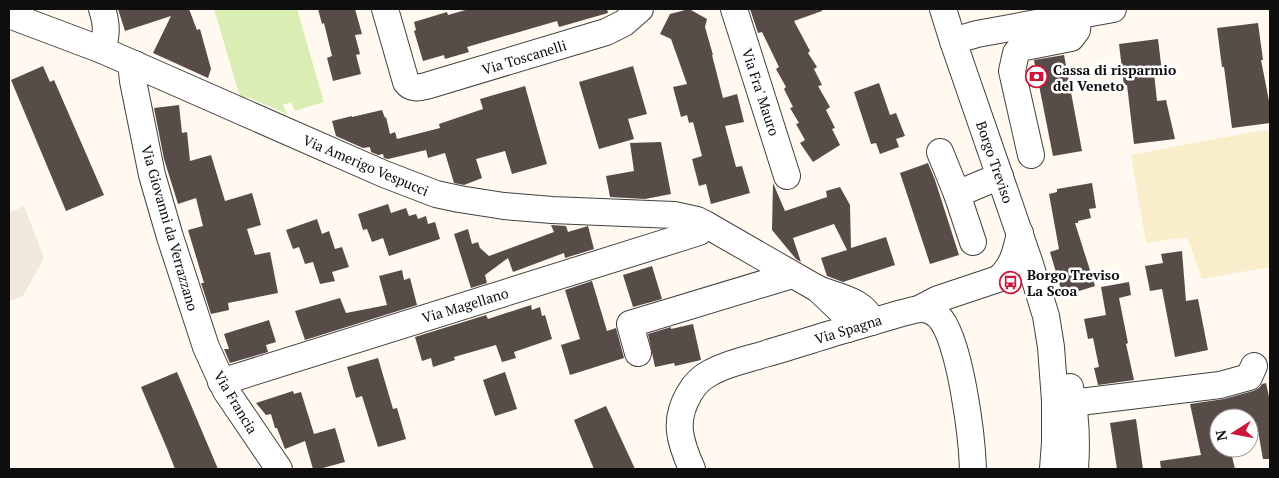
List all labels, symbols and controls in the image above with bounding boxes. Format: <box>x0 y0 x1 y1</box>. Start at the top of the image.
street label: Via Toscanelli <box>479 35 569 79</box>
street label: Via Fra' Mauro <box>738 46 784 138</box>
place label: Cassa di risparmio del Veneto <box>1053 60 1176 95</box>
bank icon: Cassa di risparmio del Veneto <box>1025 65 1049 89</box>
street label: Borgo Treviso <box>972 118 1018 206</box>
street label: Via Amerigo Vespucci <box>300 130 432 200</box>
street label: Via Giovanni da Verrazzano <box>137 143 203 313</box>
place label: Borgo Treviso La Scoa <box>1027 265 1120 300</box>
bus stop icon: Borgo Treviso La Scoa <box>999 270 1023 294</box>
street label: Via Magellano <box>419 283 511 327</box>
street label: Via Spagna <box>812 310 884 348</box>
street label: Via Francia <box>210 367 262 437</box>
north arrow <box>1209 408 1259 458</box>
text: N <box>1210 428 1231 443</box>

